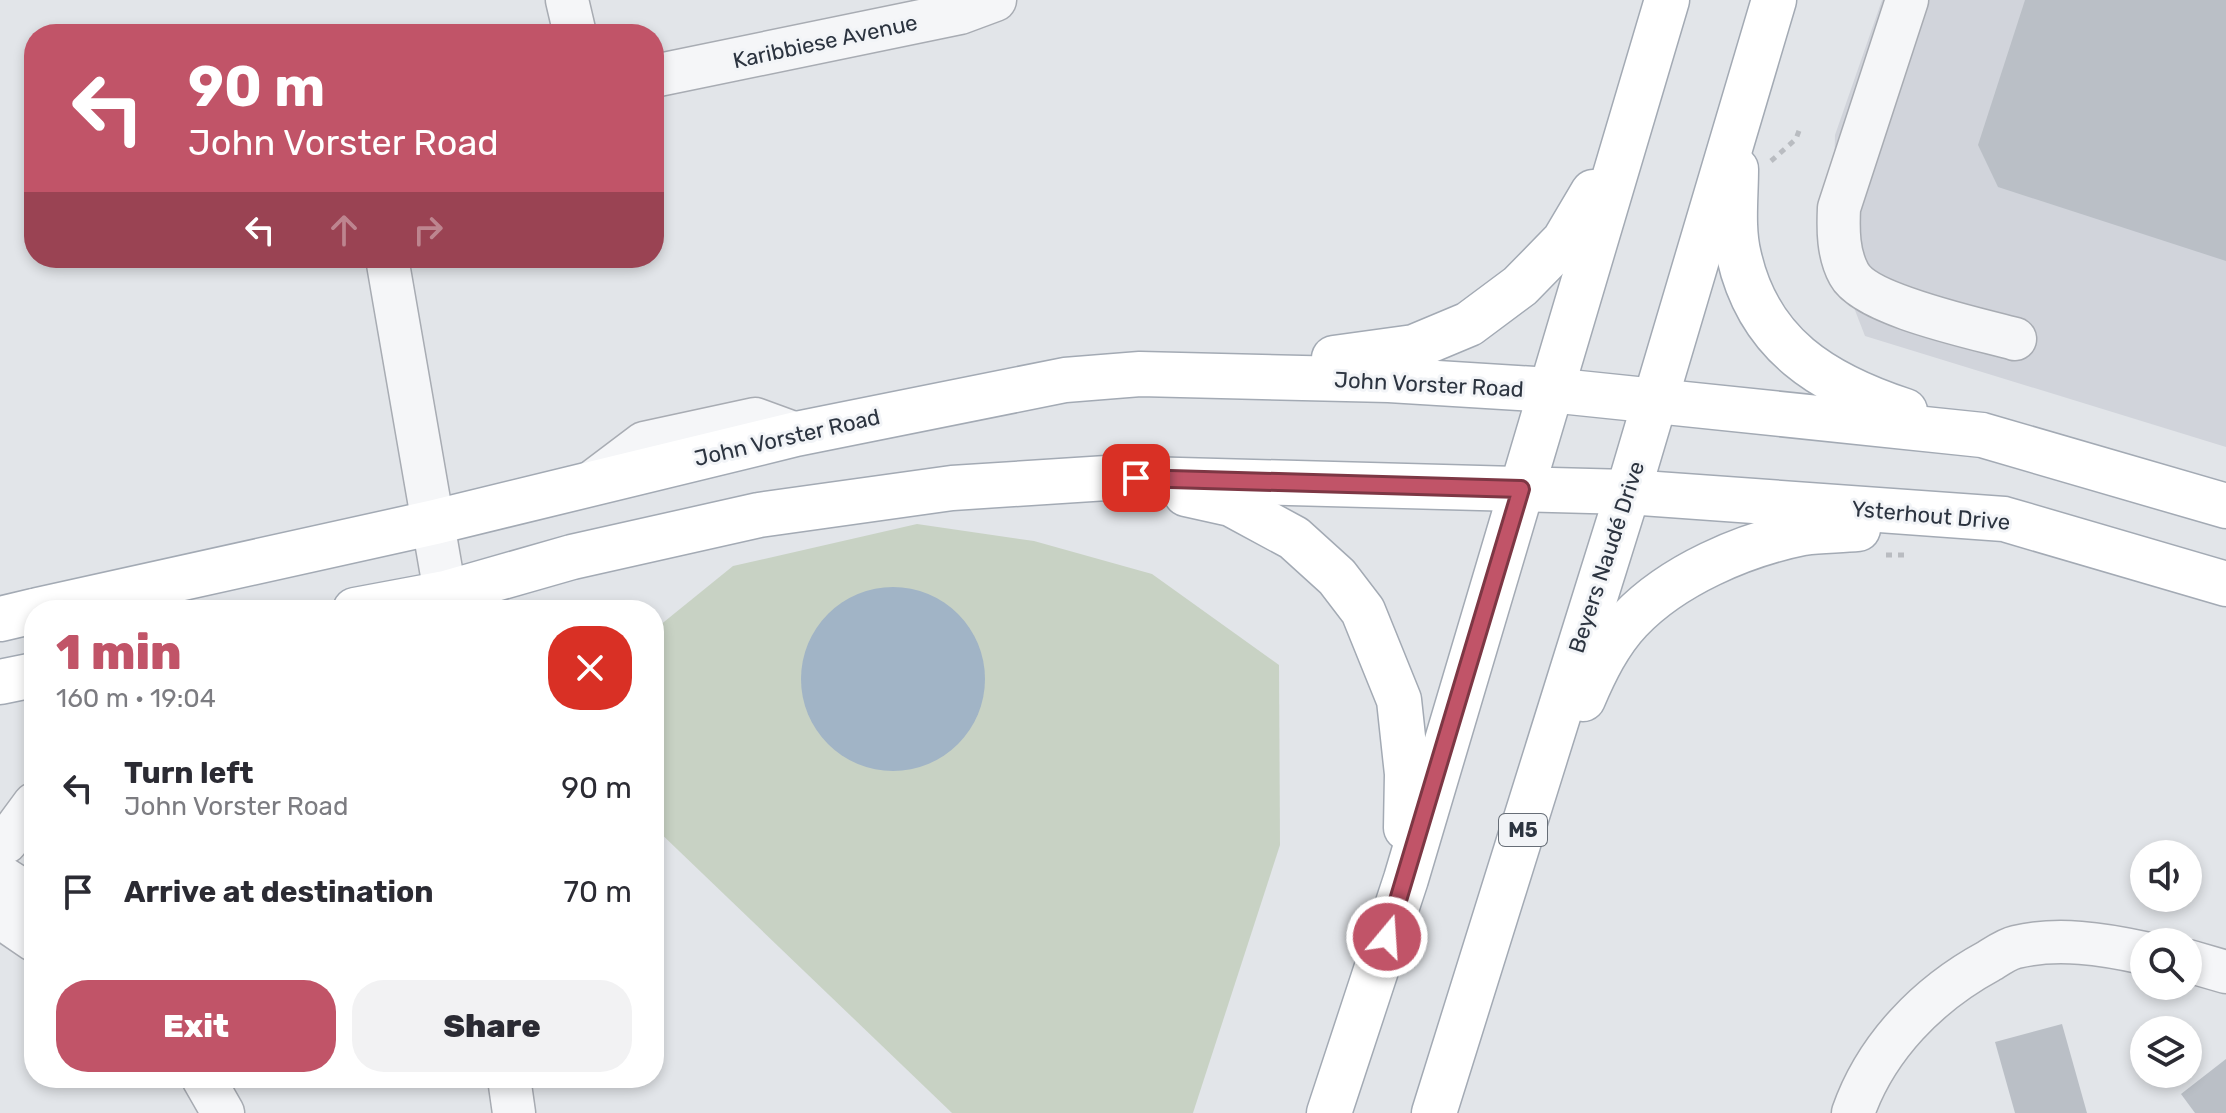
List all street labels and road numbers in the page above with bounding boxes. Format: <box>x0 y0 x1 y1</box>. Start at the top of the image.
street label: Karibbiese Avenue <box>730 9 920 74</box>
street label: John Vorster Road <box>1333 366 1524 403</box>
street label: John Vorster Road <box>692 403 883 472</box>
street label: Beyers Naudé Drive <box>1563 458 1650 656</box>
street label: Ysterhout Drive <box>1851 495 2011 536</box>
road number: M5 <box>1499 814 1547 846</box>

